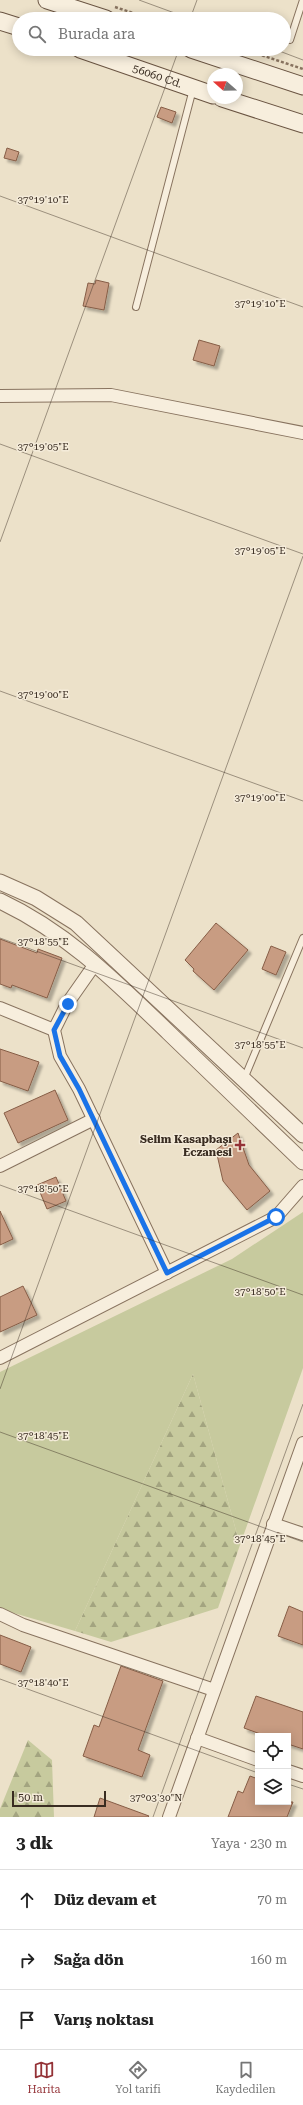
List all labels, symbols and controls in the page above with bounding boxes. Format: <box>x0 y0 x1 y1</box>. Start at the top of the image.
search box <box>12 12 291 56</box>
icon: search <box>26 23 48 45</box>
text: Burada ara <box>58 25 135 43</box>
street label: 56060 Cd. <box>131 61 184 90</box>
north arrow <box>207 68 243 104</box>
text: 37°19'10"E <box>17 194 69 205</box>
text: 37°19'10"E <box>234 298 286 309</box>
text: 37°19'05"E <box>17 441 69 452</box>
text: 37°19'05"E <box>234 545 286 556</box>
text: 37°19'00"E <box>17 689 69 700</box>
text: 37°19'00"E <box>234 792 286 803</box>
text: 37°18'55"E <box>17 936 69 947</box>
route end <box>59 995 77 1013</box>
text: 37°18'55"E <box>234 1039 286 1050</box>
place label: Selim Kasapbaşı Eczanesi <box>140 1133 232 1159</box>
marker: Selim Kasapbaşı Eczanesi <box>235 1140 245 1150</box>
text: 37°18'50"E <box>17 1183 69 1194</box>
route start <box>267 1208 285 1226</box>
text: 37°18'50"E <box>234 1286 286 1297</box>
text: 37°18'45"E <box>17 1430 69 1441</box>
text: 37°18'45"E <box>234 1533 286 1544</box>
text: 37°18'40"E <box>17 1677 69 1688</box>
map controls <box>255 1733 291 1805</box>
button: locate <box>255 1733 291 1769</box>
button: layers <box>255 1769 291 1805</box>
scale bar <box>12 1789 106 1808</box>
text: 50 m <box>18 1791 43 1804</box>
text: 37°03'30"N <box>130 1792 182 1803</box>
text: 3 dk <box>16 1833 53 1853</box>
text: Yaya · 230 m <box>211 1836 287 1851</box>
icon: ahead <box>16 1889 38 1911</box>
text: Düz devam et <box>54 1891 157 1909</box>
text: 70 m <box>257 1892 287 1907</box>
icon: right <box>16 1949 38 1971</box>
text: Sağa dön <box>54 1951 124 1969</box>
text: 160 m <box>250 1952 287 1967</box>
icon: arrive <box>16 2009 38 2031</box>
text: Varış noktası <box>54 2011 154 2029</box>
tab: Harita <box>27 2059 60 2096</box>
tab: Yol tarifi <box>115 2059 161 2096</box>
tab: Kaydedilen <box>216 2059 276 2096</box>

